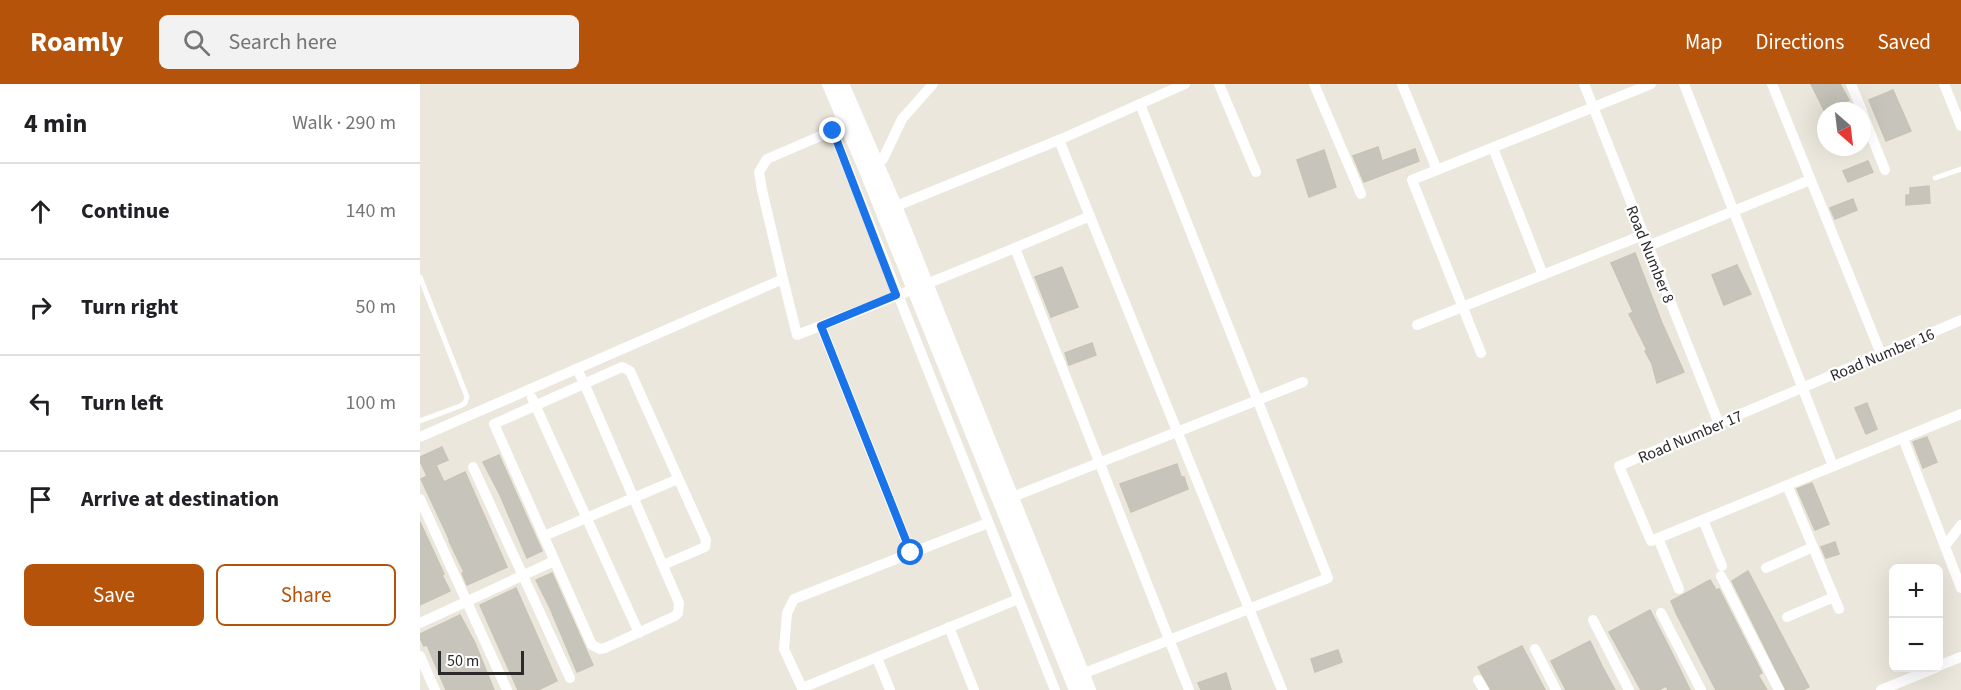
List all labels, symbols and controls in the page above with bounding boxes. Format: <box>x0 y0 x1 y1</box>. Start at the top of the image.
search box <box>159 15 579 69</box>
text: Roamly <box>30 22 123 62</box>
icon: search <box>180 26 213 59</box>
text: Search here <box>228 26 337 58</box>
text: Map <box>1685 27 1723 57</box>
text: Directions <box>1756 27 1844 57</box>
text: Saved <box>1877 27 1931 57</box>
north arrow <box>1817 102 1871 156</box>
text: 4 min <box>24 105 87 142</box>
text: Walk · 290 m <box>292 109 396 137</box>
route end <box>819 117 845 143</box>
icon: ahead <box>24 195 57 228</box>
text: Continue <box>81 195 170 227</box>
text: 140 m <box>346 197 396 225</box>
street label: Road Number 8 <box>1621 202 1680 306</box>
icon: right <box>24 291 57 324</box>
text: Turn right <box>81 291 178 323</box>
text: 50 m <box>356 293 396 321</box>
street label: Road Number 16 <box>1827 323 1938 387</box>
icon: left <box>24 387 57 420</box>
text: Turn left <box>81 387 163 419</box>
text: 100 m <box>346 389 396 417</box>
street label: Road Number 17 <box>1635 405 1746 469</box>
icon: arrive <box>24 483 57 516</box>
text: Arrive at destination <box>81 483 279 515</box>
route start <box>897 539 923 565</box>
button: Save <box>24 564 204 626</box>
button: Share <box>216 564 396 626</box>
map controls <box>1889 564 1943 672</box>
button: + <box>1889 564 1943 618</box>
button: − <box>1889 618 1943 672</box>
scale bar <box>438 648 524 676</box>
text: 50 m <box>447 650 479 672</box>

